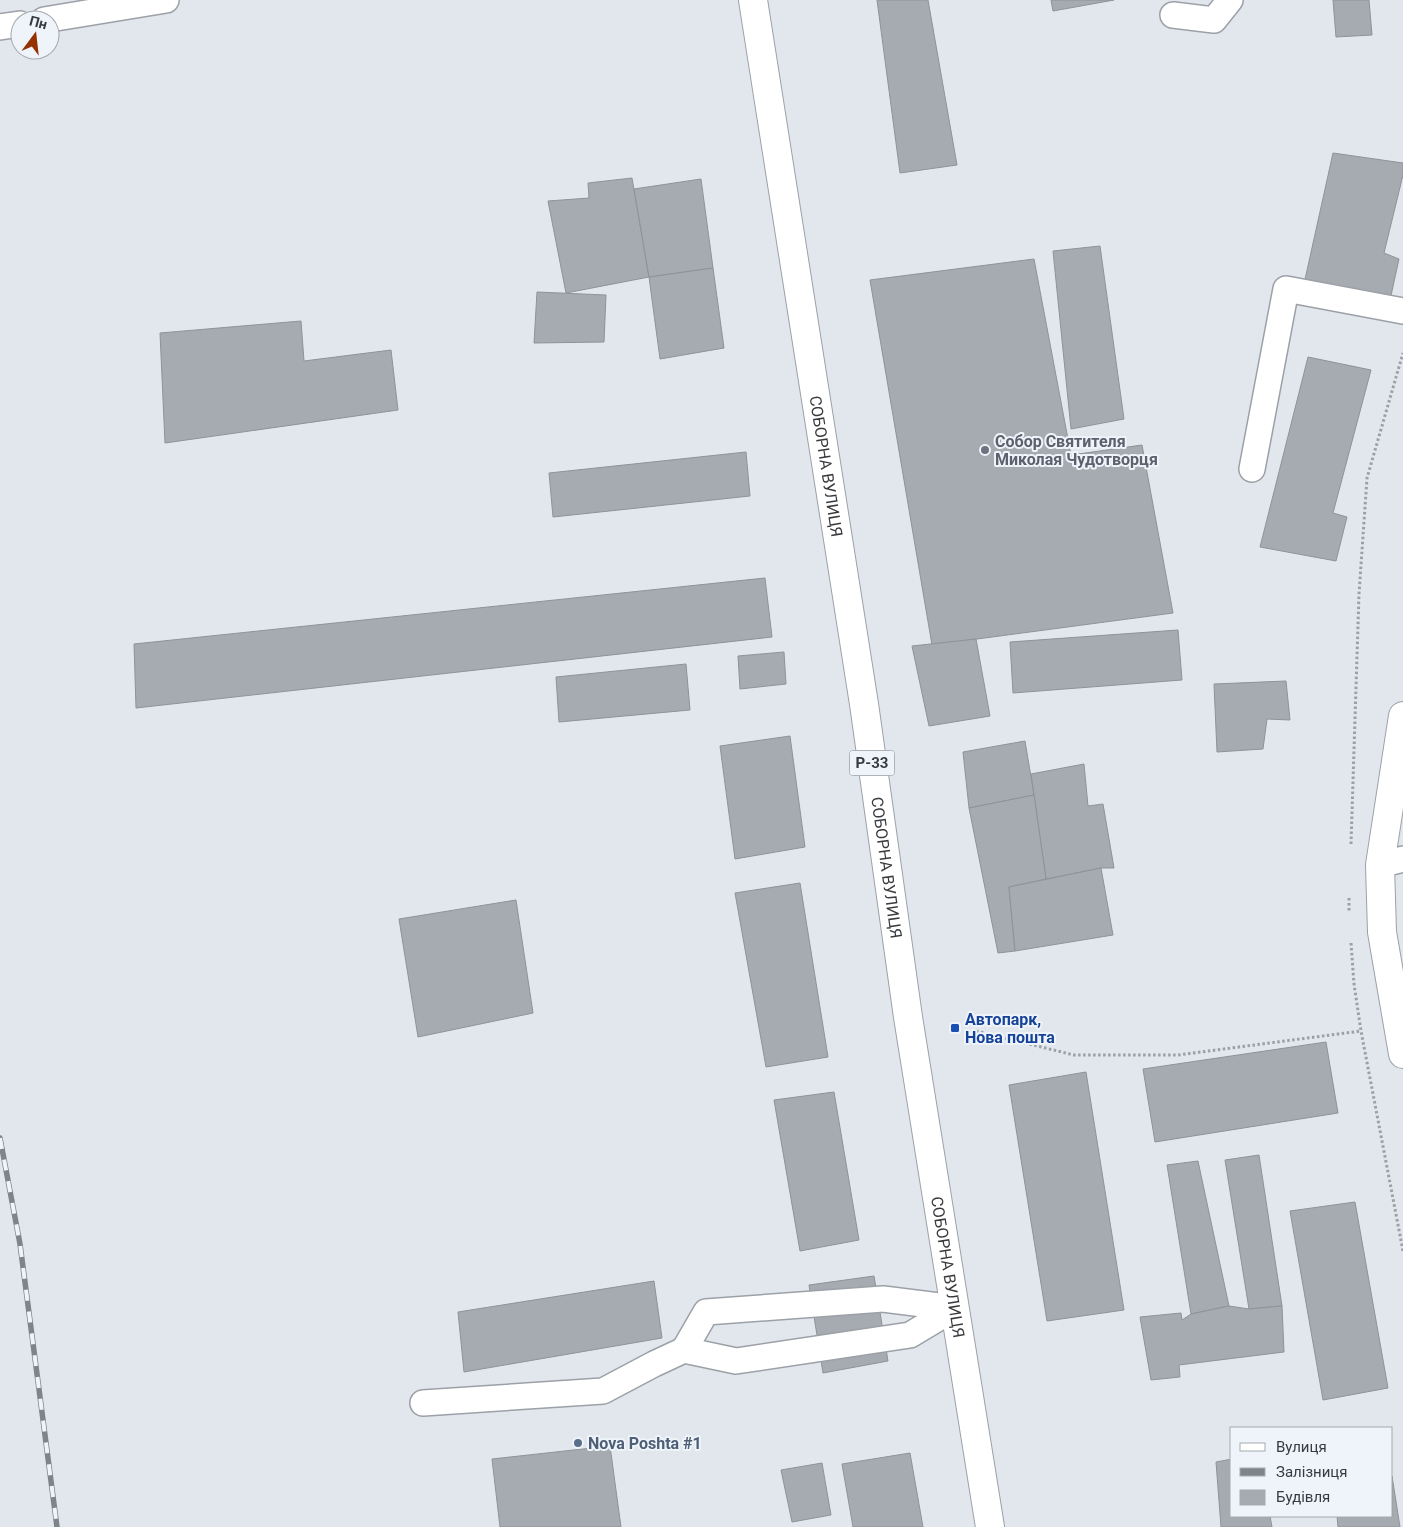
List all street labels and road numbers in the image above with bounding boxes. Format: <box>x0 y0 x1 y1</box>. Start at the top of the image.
street label: СОБОРНА ВУЛИЦЯ <box>806 394 847 538</box>
road number: Р-33 <box>850 750 894 776</box>
street label: СОБОРНА ВУЛИЦЯ <box>867 796 906 940</box>
street label: СОБОРНА ВУЛИЦЯ <box>927 1195 968 1339</box>

